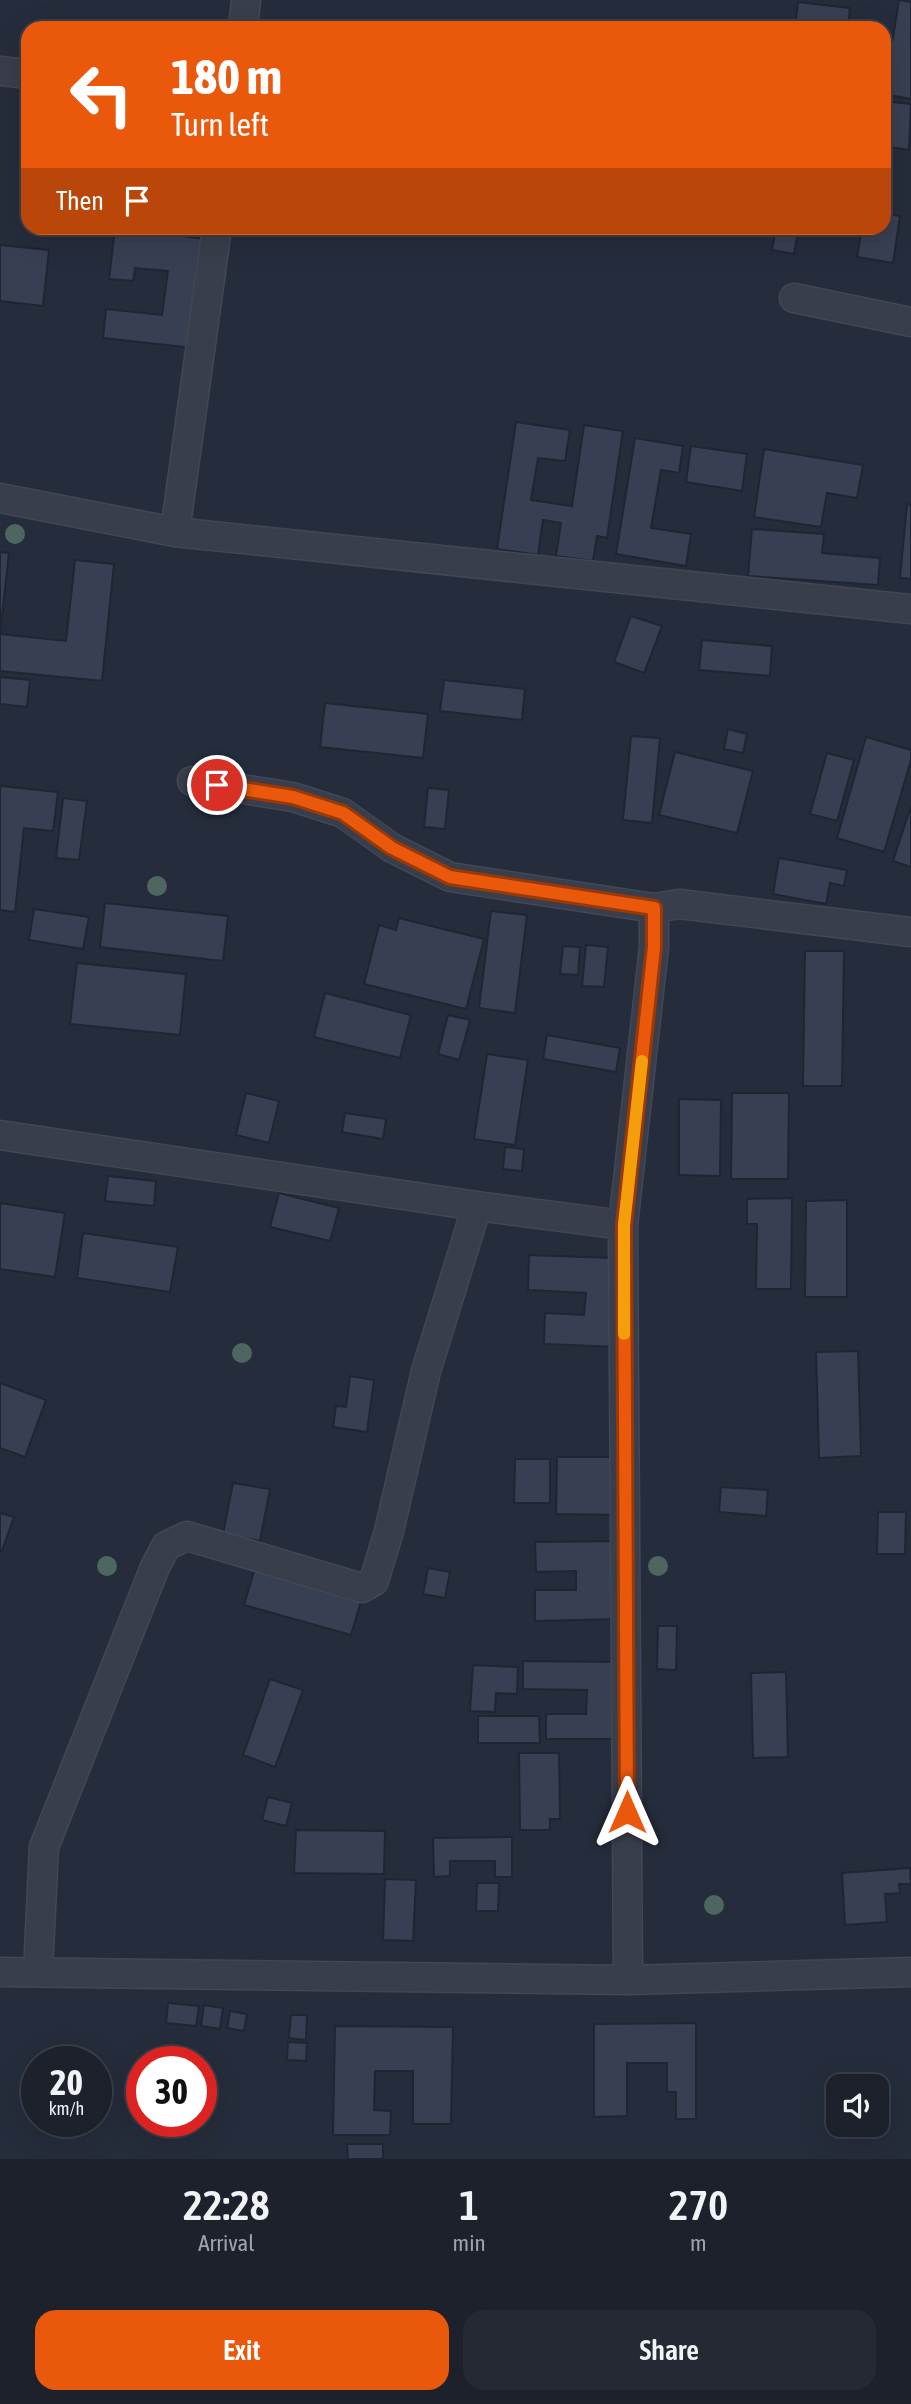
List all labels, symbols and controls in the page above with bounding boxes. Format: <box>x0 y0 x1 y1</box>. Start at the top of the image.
text: 180 m <box>171 48 282 104</box>
icon: left <box>56 49 147 140</box>
text: Turn left <box>171 106 269 143</box>
icon: arrive <box>118 182 156 220</box>
text: Then <box>56 186 104 216</box>
pin <box>187 755 247 815</box>
icon: arrive <box>198 766 236 804</box>
position arrow <box>590 1775 664 1849</box>
speed limit sign: 30 <box>126 2046 217 2137</box>
text: 20 <box>50 2062 83 2102</box>
map controls <box>826 2074 889 2137</box>
button: sound <box>826 2074 889 2137</box>
text: km/h <box>49 2098 84 2119</box>
text: 22:28 <box>183 2181 270 2229</box>
text: 1 <box>459 2181 479 2229</box>
text: 270 <box>669 2181 728 2229</box>
text: Arrival <box>198 2230 254 2256</box>
text: min <box>453 2230 486 2256</box>
text: m <box>690 2230 707 2256</box>
button: Exit <box>35 2310 449 2390</box>
button: Share <box>463 2310 876 2390</box>

